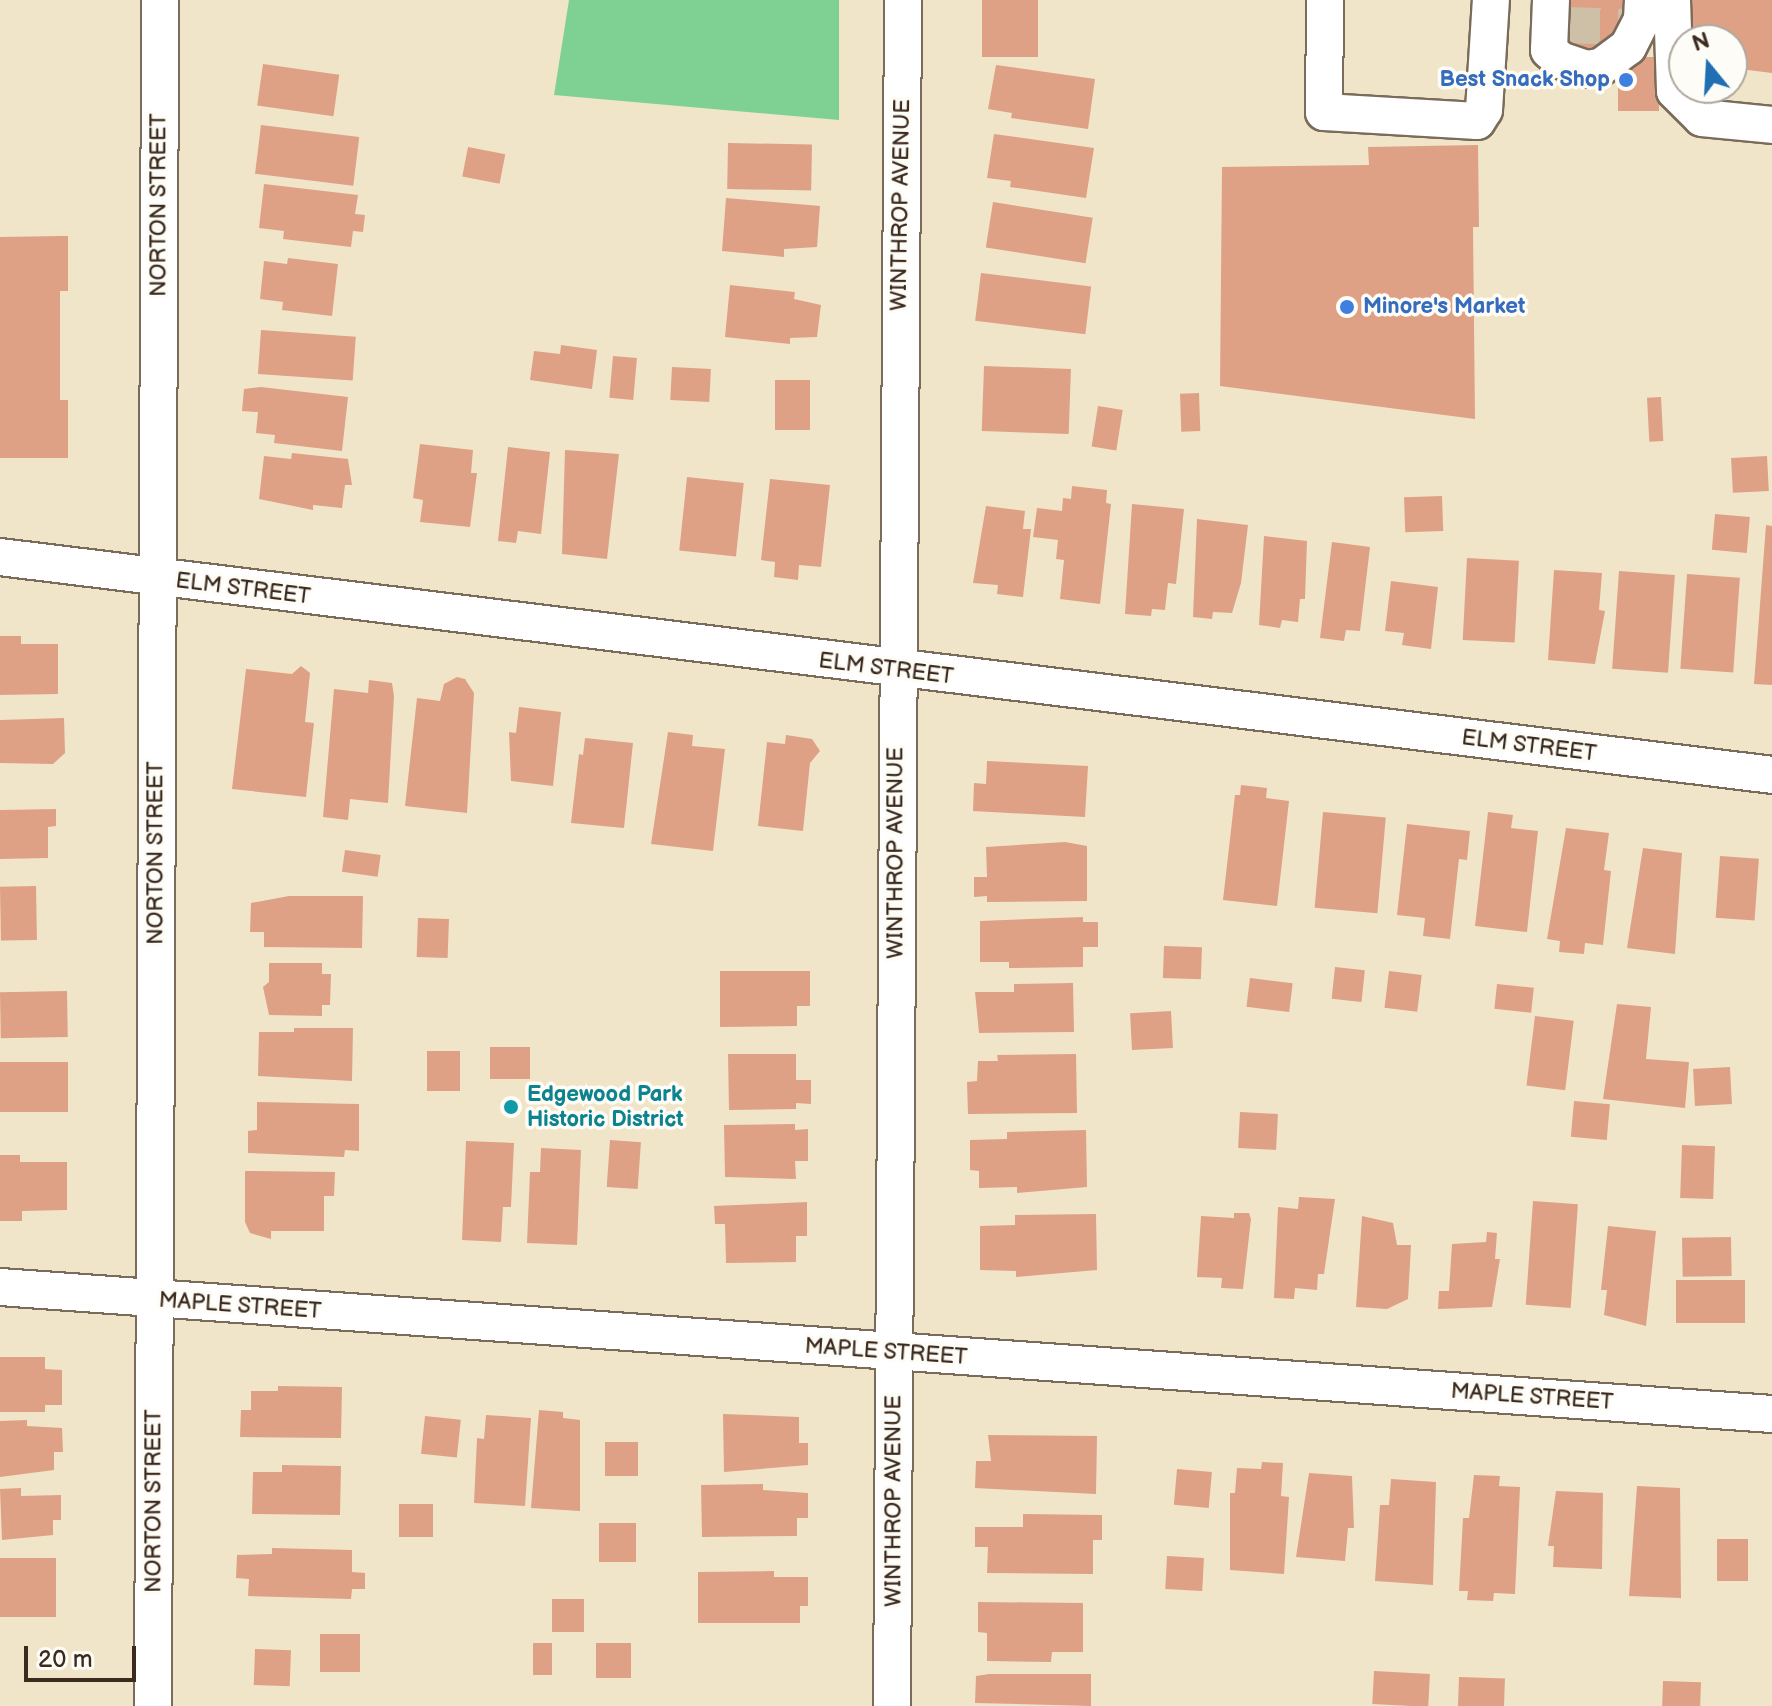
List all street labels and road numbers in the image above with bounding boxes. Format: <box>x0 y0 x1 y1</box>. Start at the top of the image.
street label: WINTHROP AVENUE <box>886 99 916 311</box>
street label: NORTON STREET <box>146 113 172 297</box>
street label: ELM STREET <box>174 568 312 610</box>
street label: ELM STREET <box>817 648 955 690</box>
street label: ELM STREET <box>1460 725 1598 767</box>
street label: WINTHROP AVENUE <box>883 747 909 959</box>
street label: NORTON STREET <box>143 761 169 945</box>
street label: MAPLE STREET <box>158 1287 322 1325</box>
street label: MAPLE STREET <box>804 1333 968 1371</box>
street label: MAPLE STREET <box>1450 1378 1614 1416</box>
street label: WINTHROP AVENUE <box>881 1395 907 1607</box>
street label: NORTON STREET <box>141 1409 167 1593</box>

